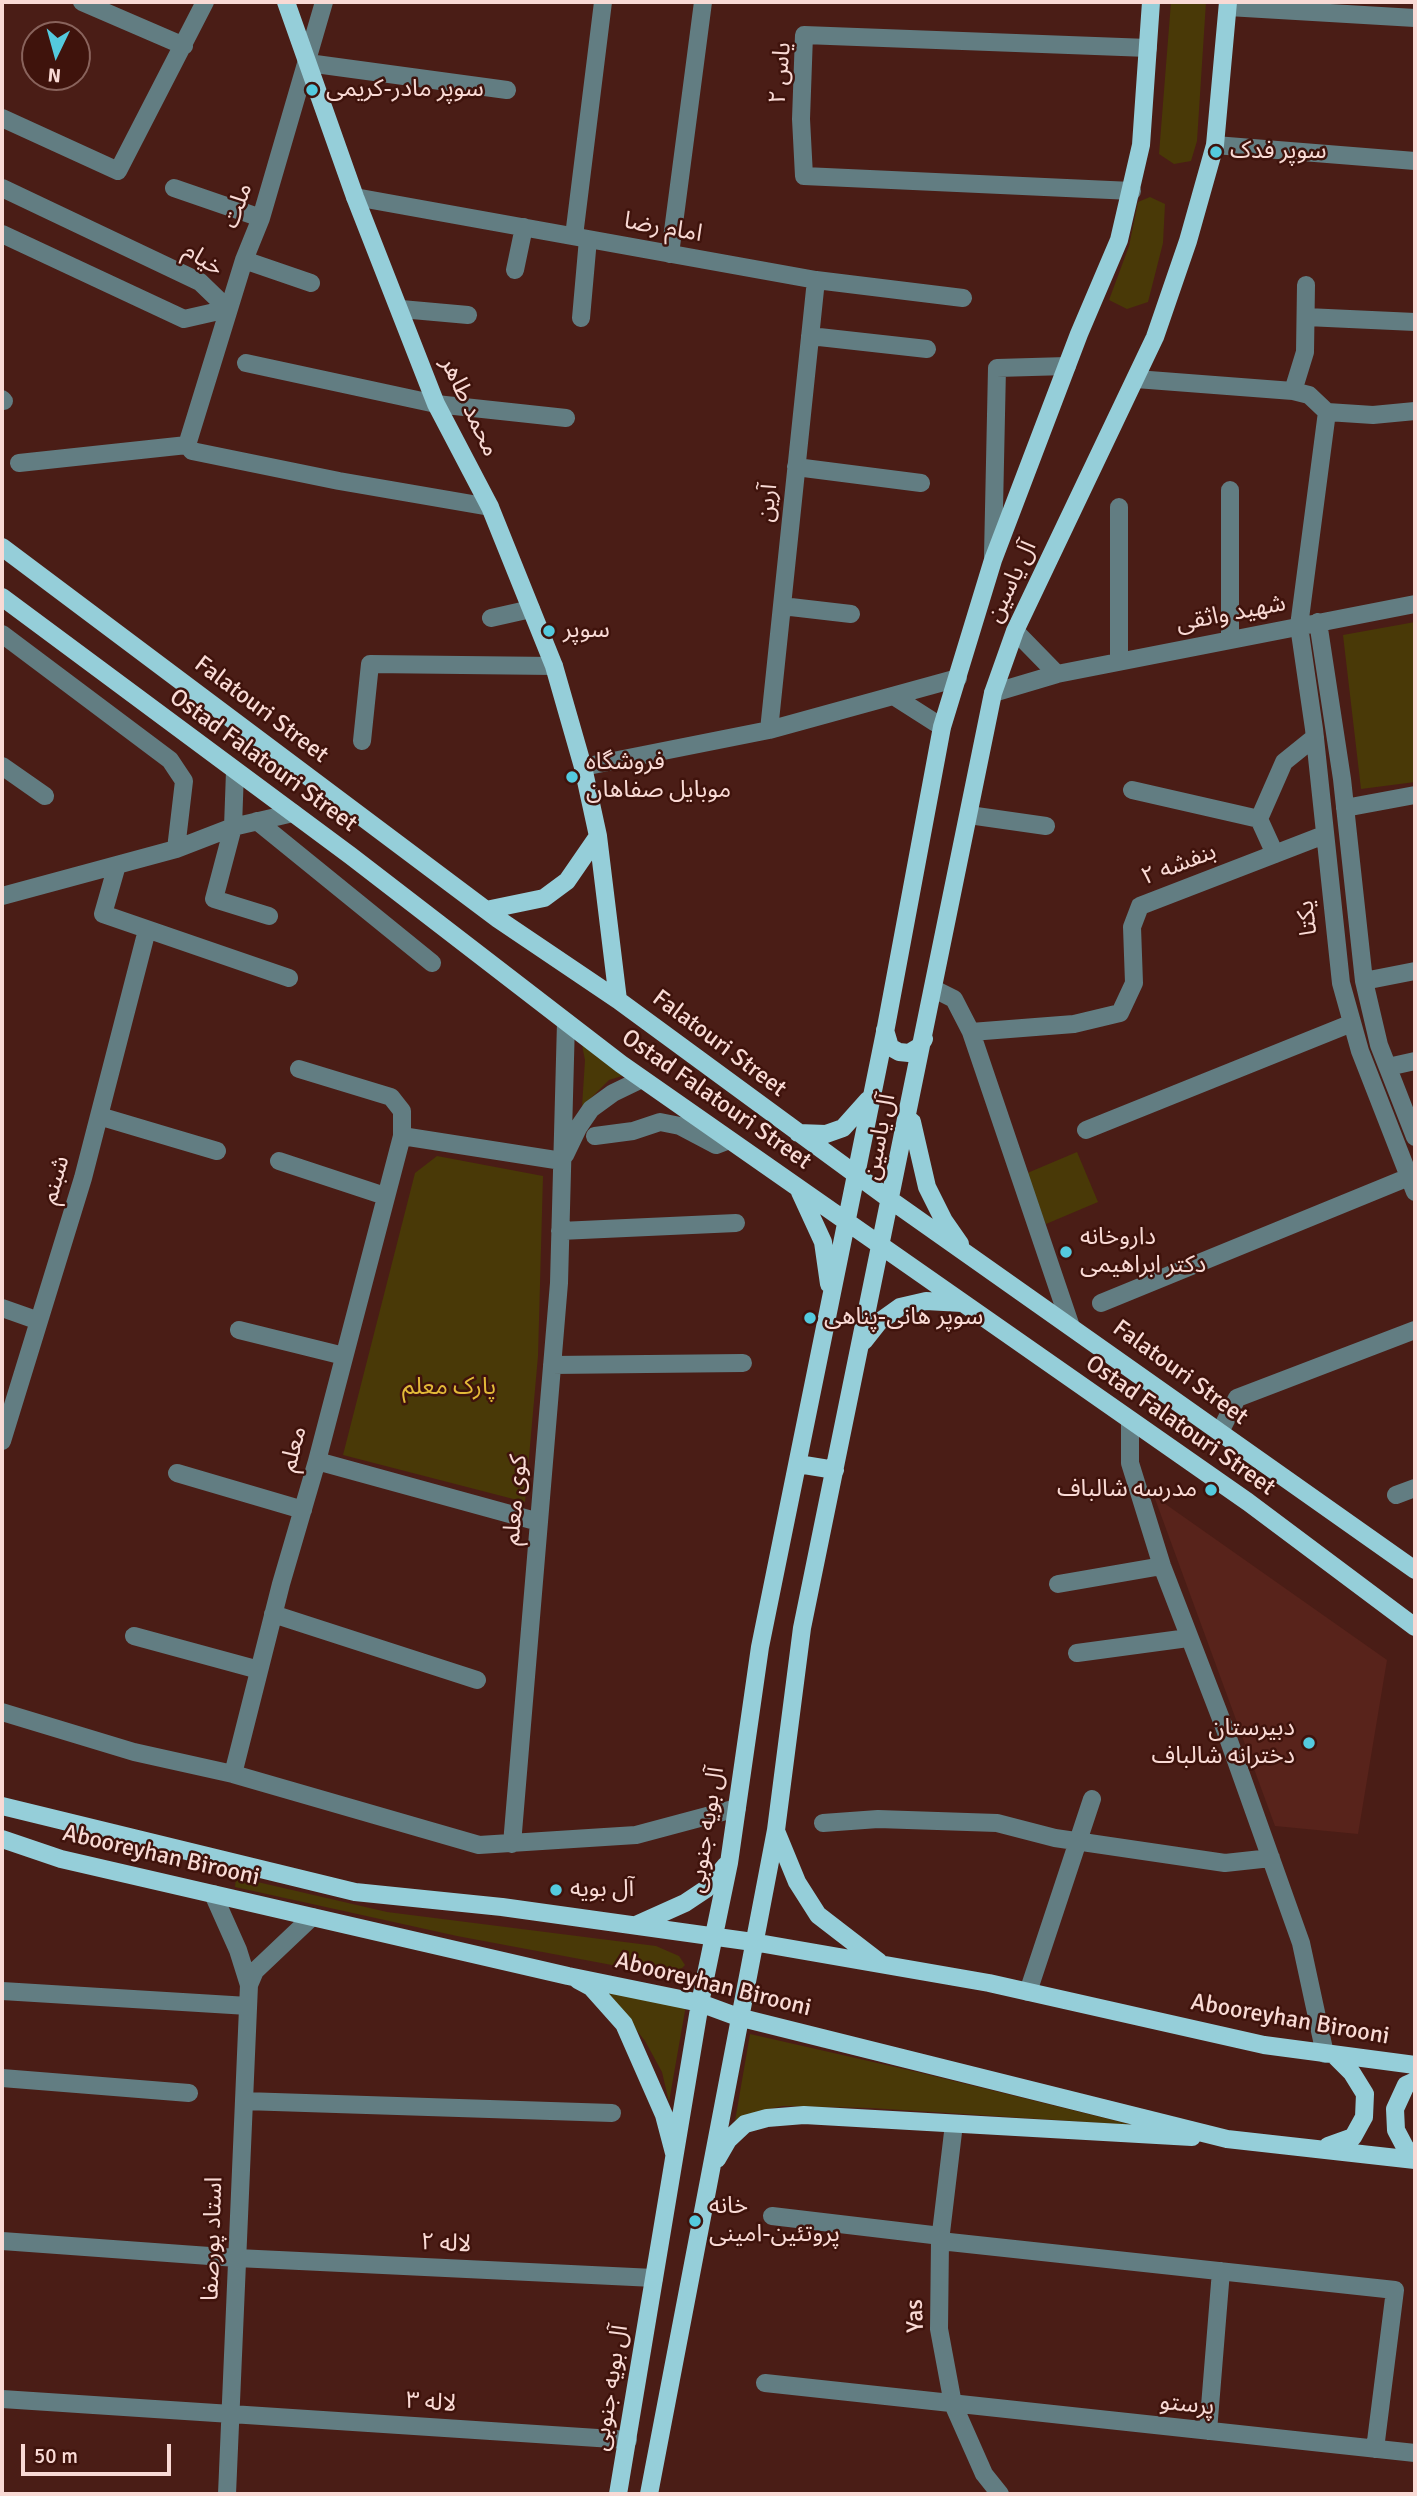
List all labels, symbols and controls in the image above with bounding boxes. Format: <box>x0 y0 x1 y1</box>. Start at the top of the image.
north arrow <box>21 21 91 91</box>
street label: یاس ۲ <box>764 41 798 105</box>
text: N <box>47 62 62 87</box>
place label: سوپر مادر-کریمی <box>326 76 484 104</box>
marker: سوپر مادر-کریمی <box>304 82 320 98</box>
place label: سوپر فدک <box>1230 138 1327 166</box>
marker: سوپر فدک <box>1208 144 1224 160</box>
street label: ملت <box>217 179 259 233</box>
street label: امام رضا <box>622 207 704 249</box>
street label: خیام <box>178 237 228 283</box>
street label: محمد طاهر <box>433 353 505 461</box>
street label: آرین <box>752 482 784 524</box>
street label: آل یاسین <box>981 536 1043 628</box>
street label: شهید واثقی <box>1174 589 1288 639</box>
place label: سوپر <box>563 617 610 645</box>
marker: سوپر <box>541 623 557 639</box>
street label: Falatouri Street <box>188 650 334 770</box>
street label: Ostad Falatouri Street <box>164 683 362 839</box>
place label: فروشگاه موبایل صفاهان <box>586 749 731 805</box>
marker: فروشگاه موبایل صفاهان <box>564 769 580 785</box>
street label: بنفشه ۲ <box>1138 838 1220 892</box>
street label: یکتا <box>1292 899 1324 937</box>
street label: Falatouri Street <box>646 984 792 1104</box>
street label: Ostad Falatouri Street <box>616 1024 816 1176</box>
street label: آل یاسین <box>858 1092 902 1182</box>
street label: شبنم <box>35 1153 77 1207</box>
place label: داروخانه دکتر ابراهیمی <box>1080 1224 1206 1280</box>
marker: داروخانه دکتر ابراهیمی <box>1058 1244 1074 1260</box>
place label: سوپر هانی-پناهی <box>824 1304 983 1332</box>
marker: سوپر هانی-پناهی <box>802 1310 818 1326</box>
street label: Falatouri Street <box>1107 1314 1253 1432</box>
street label: Ostad Falatouri Street <box>1080 1350 1280 1502</box>
park label: پارک معلم <box>402 1374 496 1402</box>
street label: معلم <box>274 1423 314 1475</box>
street label: کوی معلم <box>498 1454 534 1546</box>
place label: مدرسه شالباف <box>1057 1476 1197 1504</box>
marker: مدرسه شالباف <box>1203 1482 1219 1498</box>
place label: دبیرستان دخترانه شالباف <box>1152 1715 1295 1771</box>
marker: دبیرستان دخترانه شالباف <box>1301 1735 1317 1751</box>
street label: آل بویه جنوبی <box>683 1765 731 1895</box>
street label: Abooreyhan Birooni <box>60 1819 262 1893</box>
place label: آل بویه <box>570 1876 634 1904</box>
marker: آل بویه <box>548 1882 564 1898</box>
street label: Abooreyhan Birooni <box>612 1947 814 2023</box>
street label: Abooreyhan Birooni <box>1188 1988 1392 2052</box>
street label: استاد پورصفا <box>196 2176 230 2302</box>
place label: خانه پروتئین-امینی <box>709 2193 840 2249</box>
marker: خانه پروتئین-امینی <box>687 2213 703 2229</box>
street label: لاله ۲ <box>420 2228 472 2260</box>
street label: Yas <box>901 2299 931 2333</box>
street label: آل بویه جنوبی <box>587 2323 635 2453</box>
street label: لاله ۳ <box>405 2387 457 2419</box>
street label: پرستو <box>1158 2388 1216 2422</box>
scale bar <box>24 2430 175 2474</box>
text: 50 m <box>34 2443 78 2469</box>

